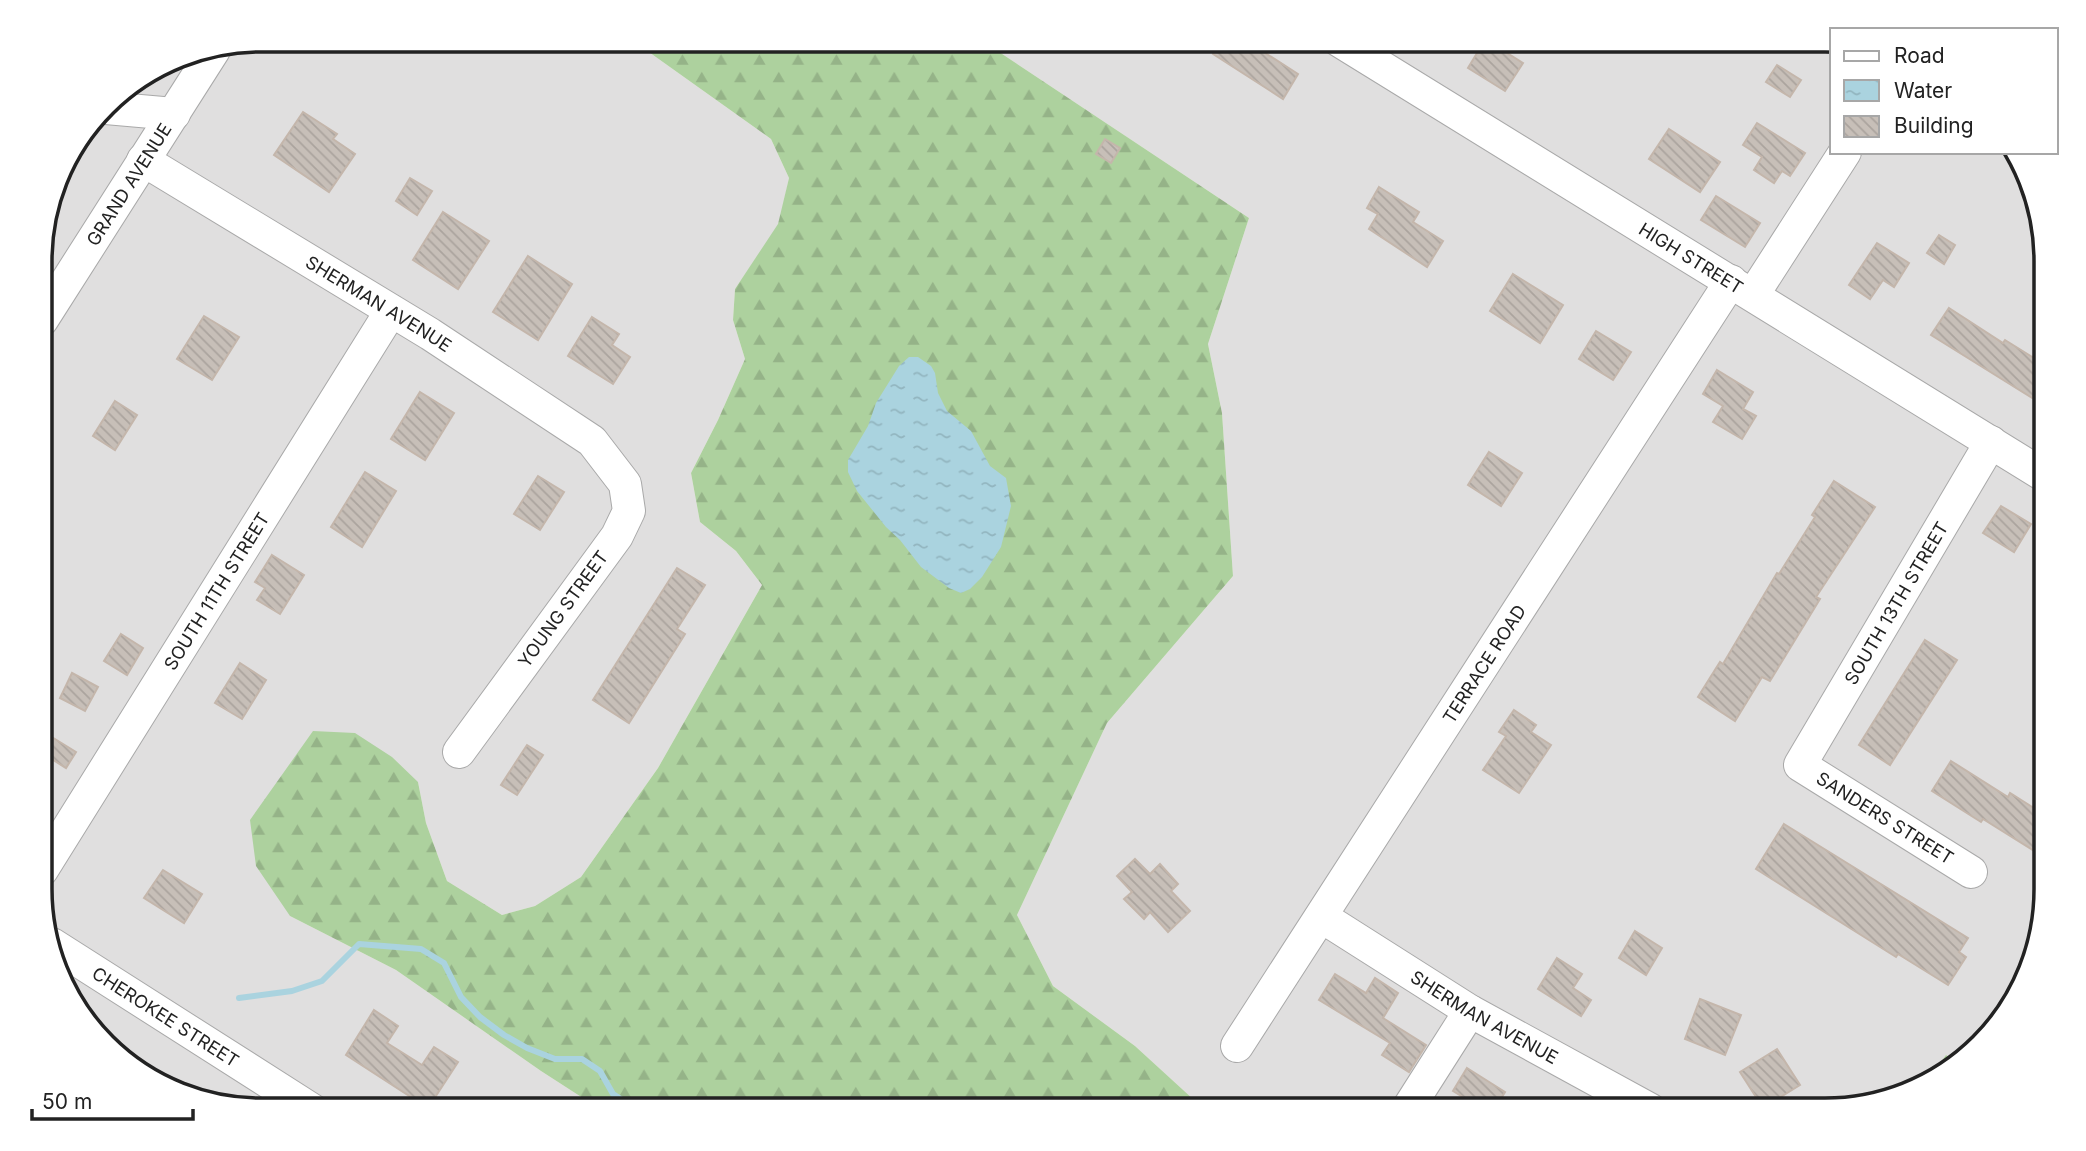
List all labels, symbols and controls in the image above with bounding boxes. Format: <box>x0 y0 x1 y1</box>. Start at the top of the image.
legend <box>1830 28 2058 154</box>
text: Road <box>1894 43 1945 68</box>
text: Water <box>1894 78 1952 103</box>
text: Building <box>1894 113 1974 138</box>
street label: GRAND AVENUE <box>82 119 175 249</box>
street label: HIGH STREET <box>1635 218 1747 298</box>
street label: SHERMAN AVENUE <box>302 251 456 356</box>
street label: SOUTH 11TH STREET <box>159 508 273 674</box>
street label: SOUTH 13TH STREET <box>1840 518 1952 688</box>
street label: YOUNG STREET <box>514 547 612 671</box>
street label: TERRACE ROAD <box>1438 601 1530 727</box>
street label: SANDERS STREET <box>1813 767 1957 869</box>
street label: CHEROKEE STREET <box>89 962 243 1071</box>
street label: SHERMAN AVENUE <box>1407 966 1562 1068</box>
scale bar <box>32 1078 192 1122</box>
text: 50 m <box>42 1089 92 1114</box>

